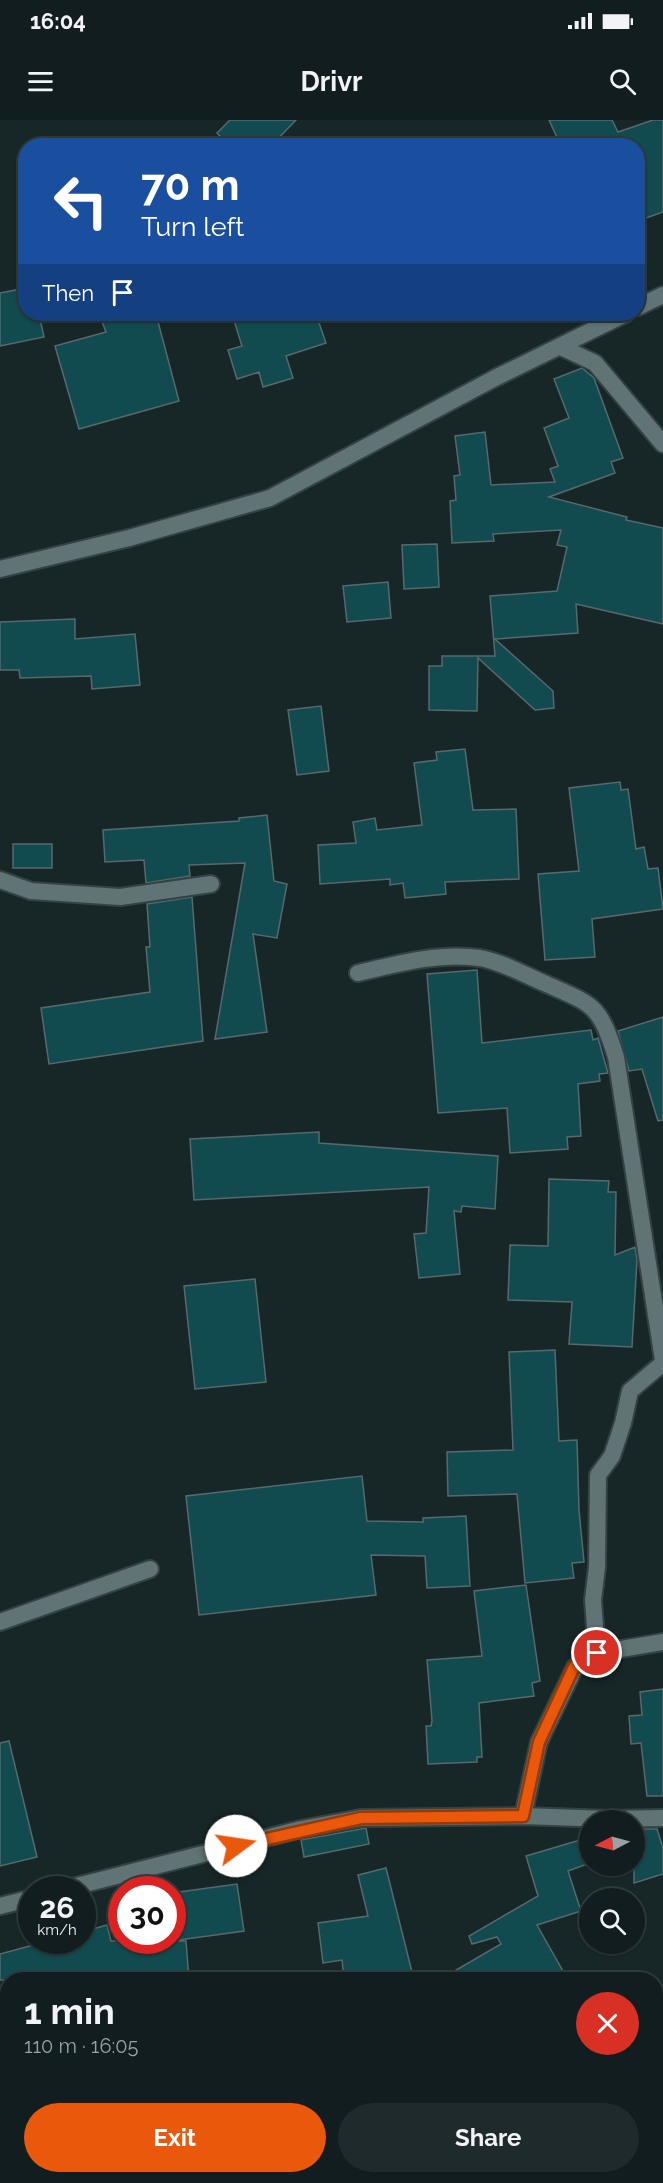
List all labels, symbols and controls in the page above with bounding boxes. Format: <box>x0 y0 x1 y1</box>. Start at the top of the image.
text: 16:04 <box>30 8 86 34</box>
icon: menu <box>24 65 57 98</box>
icon: search <box>606 65 639 98</box>
text: Drivr <box>301 66 362 97</box>
text: 70 m <box>141 161 240 210</box>
icon: left <box>42 162 120 240</box>
text: Turn left <box>141 211 244 242</box>
icon: arrive <box>106 276 139 309</box>
text: Then <box>42 280 94 306</box>
pin <box>571 1627 622 1678</box>
icon: arrive <box>580 1636 613 1669</box>
north arrow <box>579 1810 645 1876</box>
map controls <box>579 1810 645 1954</box>
position arrow <box>204 1814 268 1878</box>
speed limit sign: 30 <box>108 1876 186 1954</box>
button: search <box>579 1888 645 1954</box>
text: 26 <box>39 1890 75 1925</box>
text: km/h <box>37 1921 77 1939</box>
text: 1 min <box>24 1990 115 2032</box>
button: close <box>576 1992 639 2055</box>
text: 110 m · 16:05 <box>24 2034 138 2058</box>
button: Exit <box>24 2103 326 2172</box>
button: Share <box>338 2103 639 2172</box>

